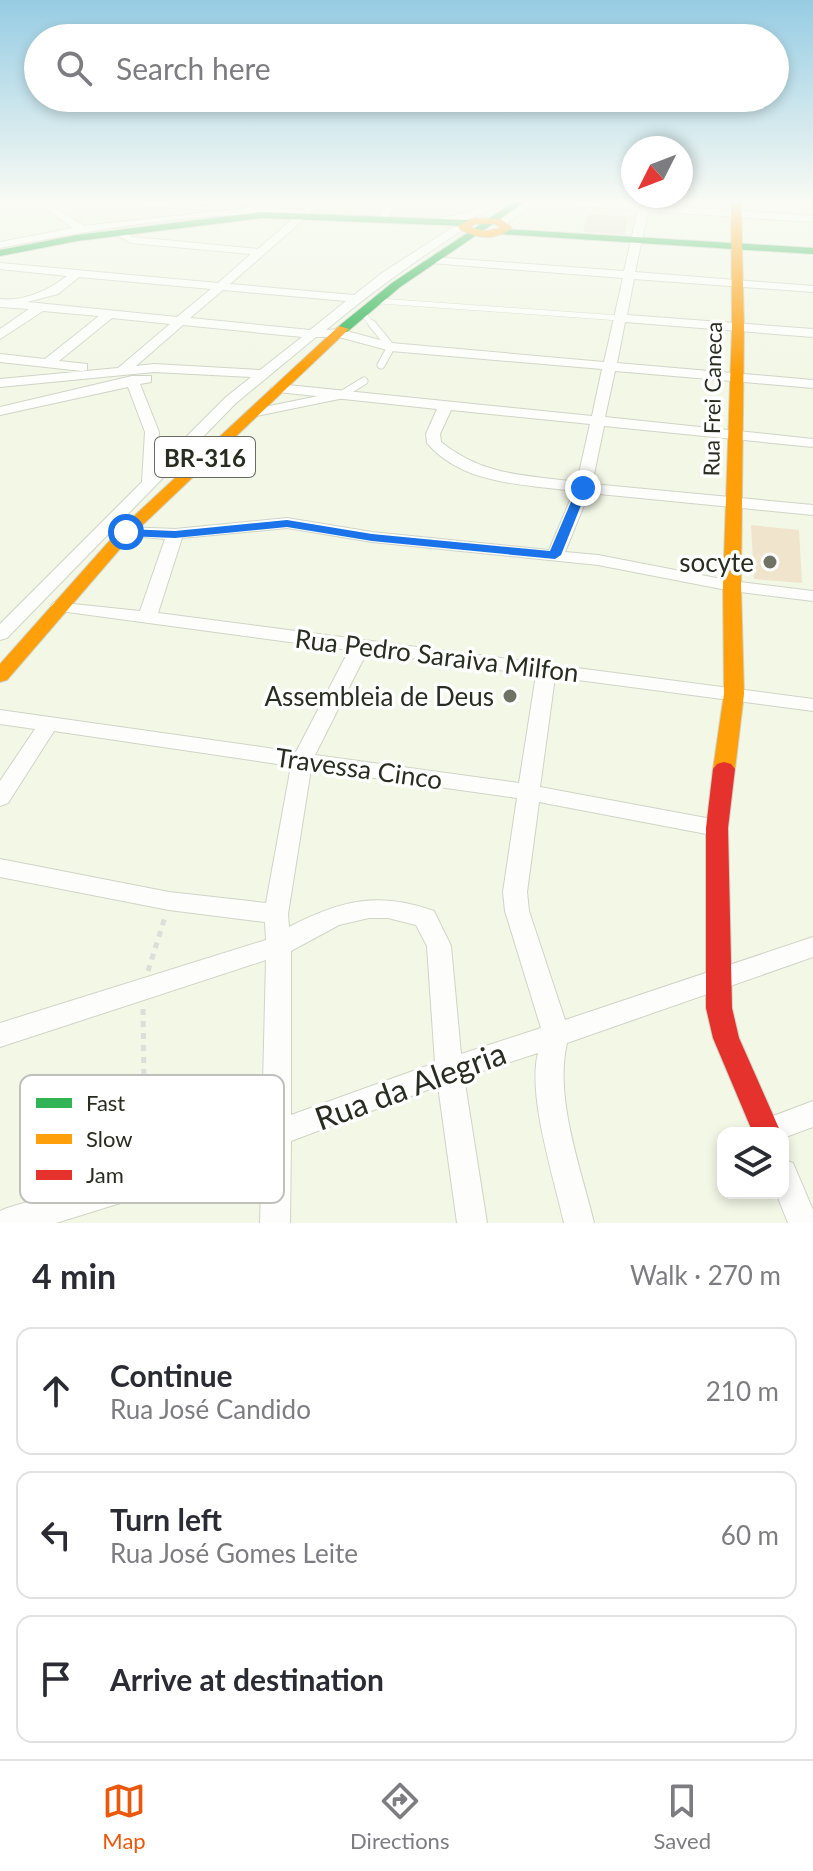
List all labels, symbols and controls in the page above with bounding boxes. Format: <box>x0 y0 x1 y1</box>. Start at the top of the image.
search box <box>24 24 789 112</box>
icon: search <box>52 46 96 90</box>
text: Search here <box>116 50 271 86</box>
north arrow <box>621 136 693 208</box>
street label: Rua Frei Caneca <box>697 321 727 477</box>
road number: BR-316 <box>155 437 255 477</box>
route end <box>565 470 601 506</box>
route start <box>108 514 144 550</box>
place label: socyte <box>679 546 754 578</box>
marker: socyte <box>761 553 779 571</box>
street label: Rua Pedro Saraiva Milfon <box>293 622 581 688</box>
place label: Assembleia de Deus <box>265 680 494 712</box>
marker: Assembleia de Deus <box>501 687 519 705</box>
street label: Travessa Cinco <box>273 740 445 796</box>
street label: Rua da Alegria <box>309 1032 511 1138</box>
legend <box>20 1075 284 1203</box>
text: Fast <box>86 1089 125 1116</box>
text: Slow <box>86 1125 133 1152</box>
map controls <box>717 1127 789 1199</box>
button: layers <box>717 1127 789 1199</box>
text: Jam <box>86 1161 124 1188</box>
text: 4 min <box>32 1255 116 1296</box>
text: Walk · 270 m <box>630 1259 781 1291</box>
text: Continue <box>110 1357 233 1393</box>
icon: ahead <box>34 1369 78 1413</box>
text: 210 m <box>706 1375 779 1407</box>
text: Rua José Candido <box>110 1393 311 1425</box>
text: Turn left <box>110 1501 222 1537</box>
icon: left <box>34 1513 78 1557</box>
text: 60 m <box>721 1519 779 1551</box>
text: Rua José Gomes Leite <box>110 1537 358 1569</box>
icon: arrive <box>34 1657 78 1701</box>
text: Arrive at destination <box>110 1661 384 1697</box>
tab: Map <box>102 1779 146 1854</box>
tab: Directions <box>350 1779 449 1854</box>
tab: Saved <box>653 1779 711 1854</box>

